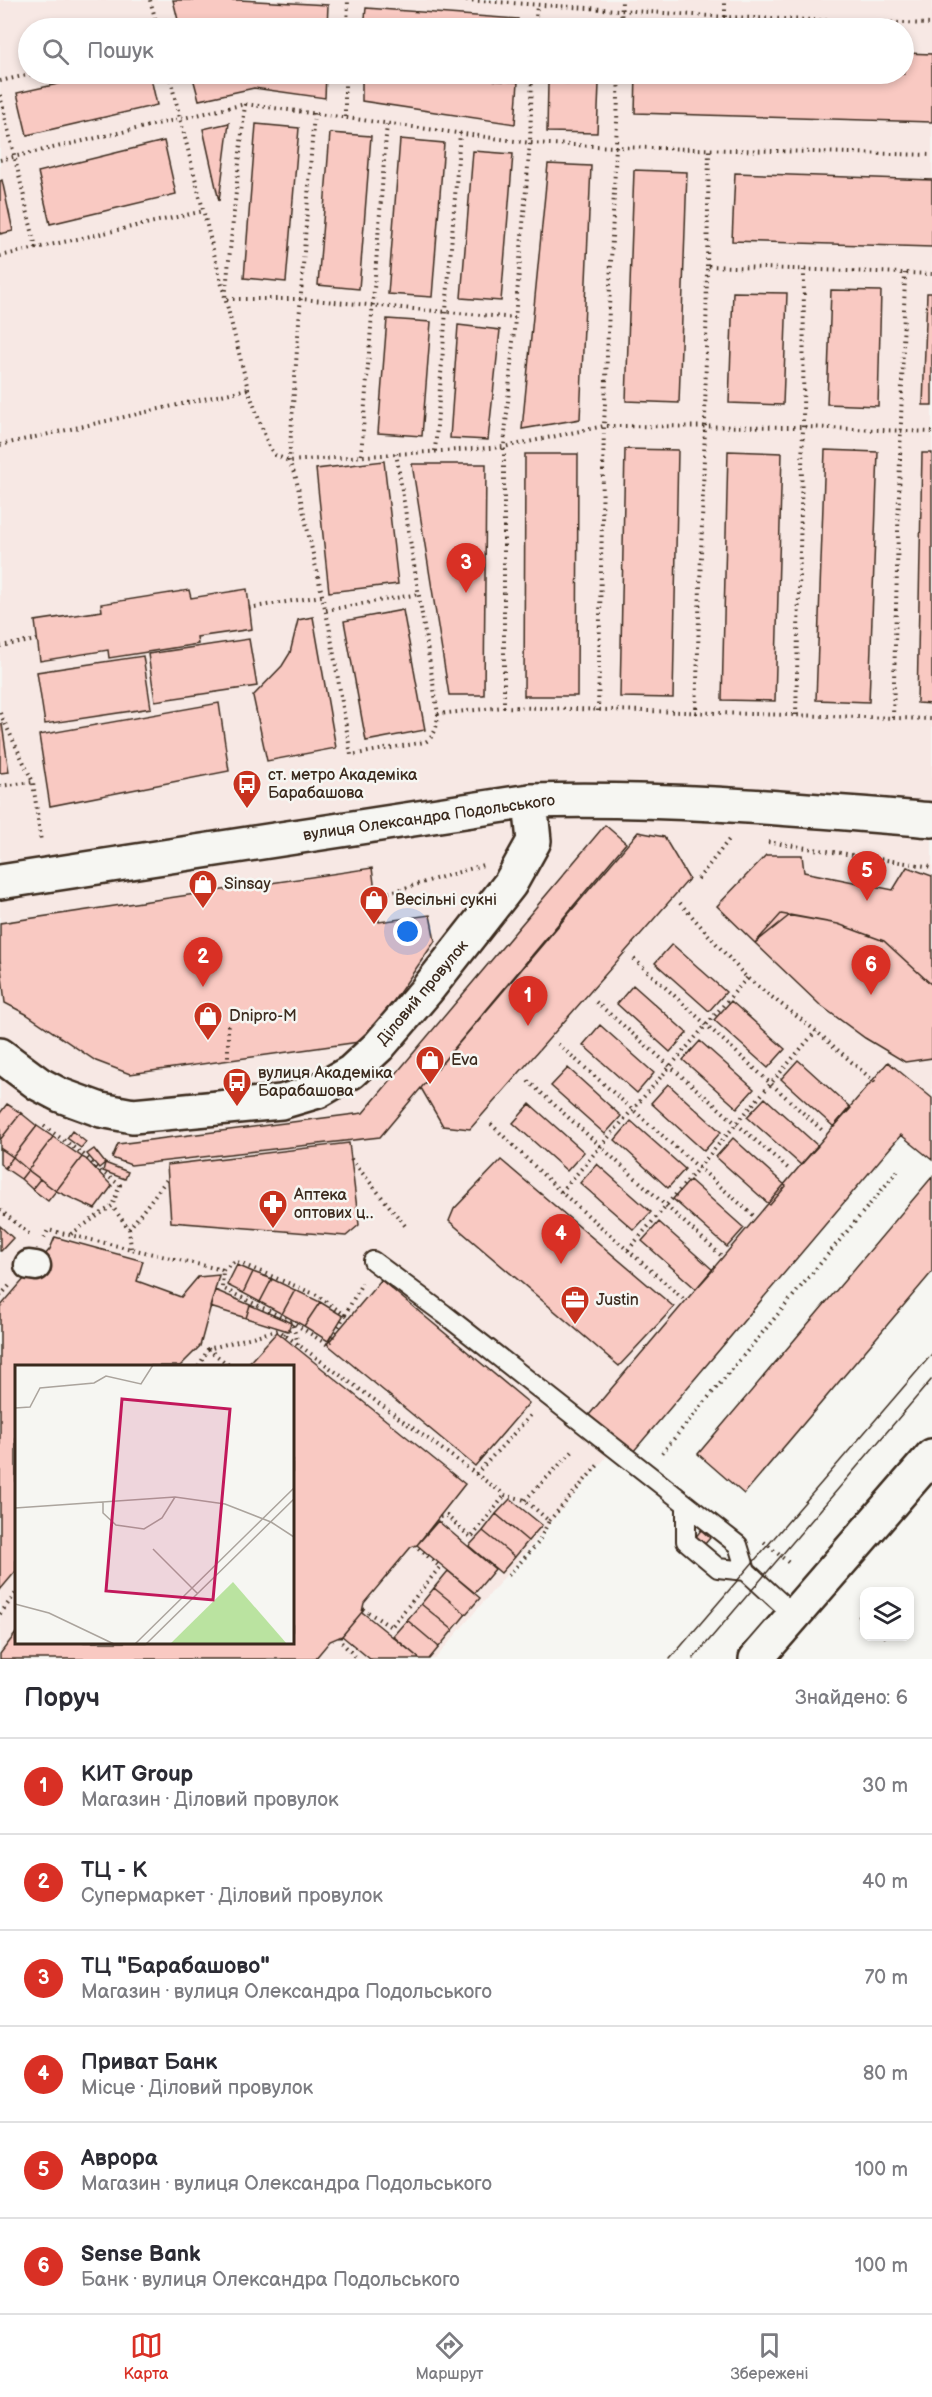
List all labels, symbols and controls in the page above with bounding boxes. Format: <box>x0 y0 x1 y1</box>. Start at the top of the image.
search box <box>18 18 914 84</box>
icon: search <box>39 35 72 68</box>
text: Пошук <box>87 38 154 65</box>
pin: 3 <box>446 544 486 593</box>
place label: ст. метро Академіка Барабашова <box>268 766 418 803</box>
bus stop icon: ст. метро Академіка Барабашова <box>231 768 263 810</box>
street label: вулиця Олександра Подольського <box>302 791 556 845</box>
pin: 5 <box>848 852 886 901</box>
shop icon: Sinsay <box>187 868 219 910</box>
place label: Sinsay <box>224 875 271 894</box>
shop icon: Весільні сукні <box>358 884 390 926</box>
place label: Весільні сукні <box>395 891 497 910</box>
your location <box>393 917 422 946</box>
street label: Діловий провулок <box>373 936 473 1050</box>
pin: 2 <box>184 938 222 987</box>
pin: 6 <box>852 946 890 995</box>
pin: 1 <box>508 976 548 1026</box>
shop icon: Dnipro-M <box>192 1000 224 1042</box>
place label: Dnipro-M <box>229 1007 297 1026</box>
shop icon: Eva <box>414 1044 446 1086</box>
place label: Eva <box>451 1051 478 1070</box>
place label: вулиця Академіка Барабашова <box>258 1064 393 1101</box>
bus stop icon: вулиця Академіка Барабашова <box>221 1066 253 1108</box>
place label: Аптека оптових ц‥ <box>293 1186 374 1223</box>
pharmacy icon: Аптека оптових ц‥ <box>257 1188 289 1230</box>
pin: 4 <box>542 1214 580 1264</box>
office icon: Justin <box>559 1284 591 1326</box>
place label: Justin <box>596 1291 639 1310</box>
inset map <box>15 1365 294 1644</box>
map controls <box>860 1587 914 1641</box>
button: layers <box>860 1587 914 1641</box>
text: Поруч <box>24 1683 100 1714</box>
text: Знайдено: 6 <box>795 1686 908 1710</box>
text: КИТ Group <box>81 1761 193 1788</box>
text: 1 <box>39 1774 48 1798</box>
text: 30 m <box>862 1774 908 1798</box>
text: Магазин · Діловий провулок <box>81 1788 339 1812</box>
text: ТЦ - К <box>81 1857 147 1884</box>
text: 2 <box>38 1870 49 1894</box>
text: 40 m <box>862 1870 908 1894</box>
text: Супермаркет · Діловий провулок <box>81 1884 383 1908</box>
text: ТЦ "Барабашово" <box>81 1953 270 1980</box>
text: 3 <box>38 1966 49 1990</box>
text: 70 m <box>864 1966 908 1990</box>
text: Магазин · вулиця Олександра Подольського <box>81 1980 492 2004</box>
text: Приват Банк <box>81 2049 217 2076</box>
text: 4 <box>38 2062 49 2086</box>
text: 80 m <box>863 2062 908 2086</box>
text: Місце · Діловий провулок <box>81 2076 313 2100</box>
text: Аврора <box>81 2145 158 2172</box>
text: 5 <box>38 2158 49 2182</box>
text: 100 m <box>855 2158 908 2182</box>
text: Магазин · вулиця Олександра Подольського <box>81 2172 492 2196</box>
text: Sense Bank <box>81 2241 201 2268</box>
text: 6 <box>37 2254 50 2278</box>
text: 100 m <box>855 2254 908 2278</box>
text: Банк · вулиця Олександра Подольського <box>81 2268 460 2292</box>
tab: Карта <box>123 2329 169 2384</box>
tab: Маршрут <box>415 2329 484 2384</box>
tab: Збережені <box>730 2329 809 2384</box>

